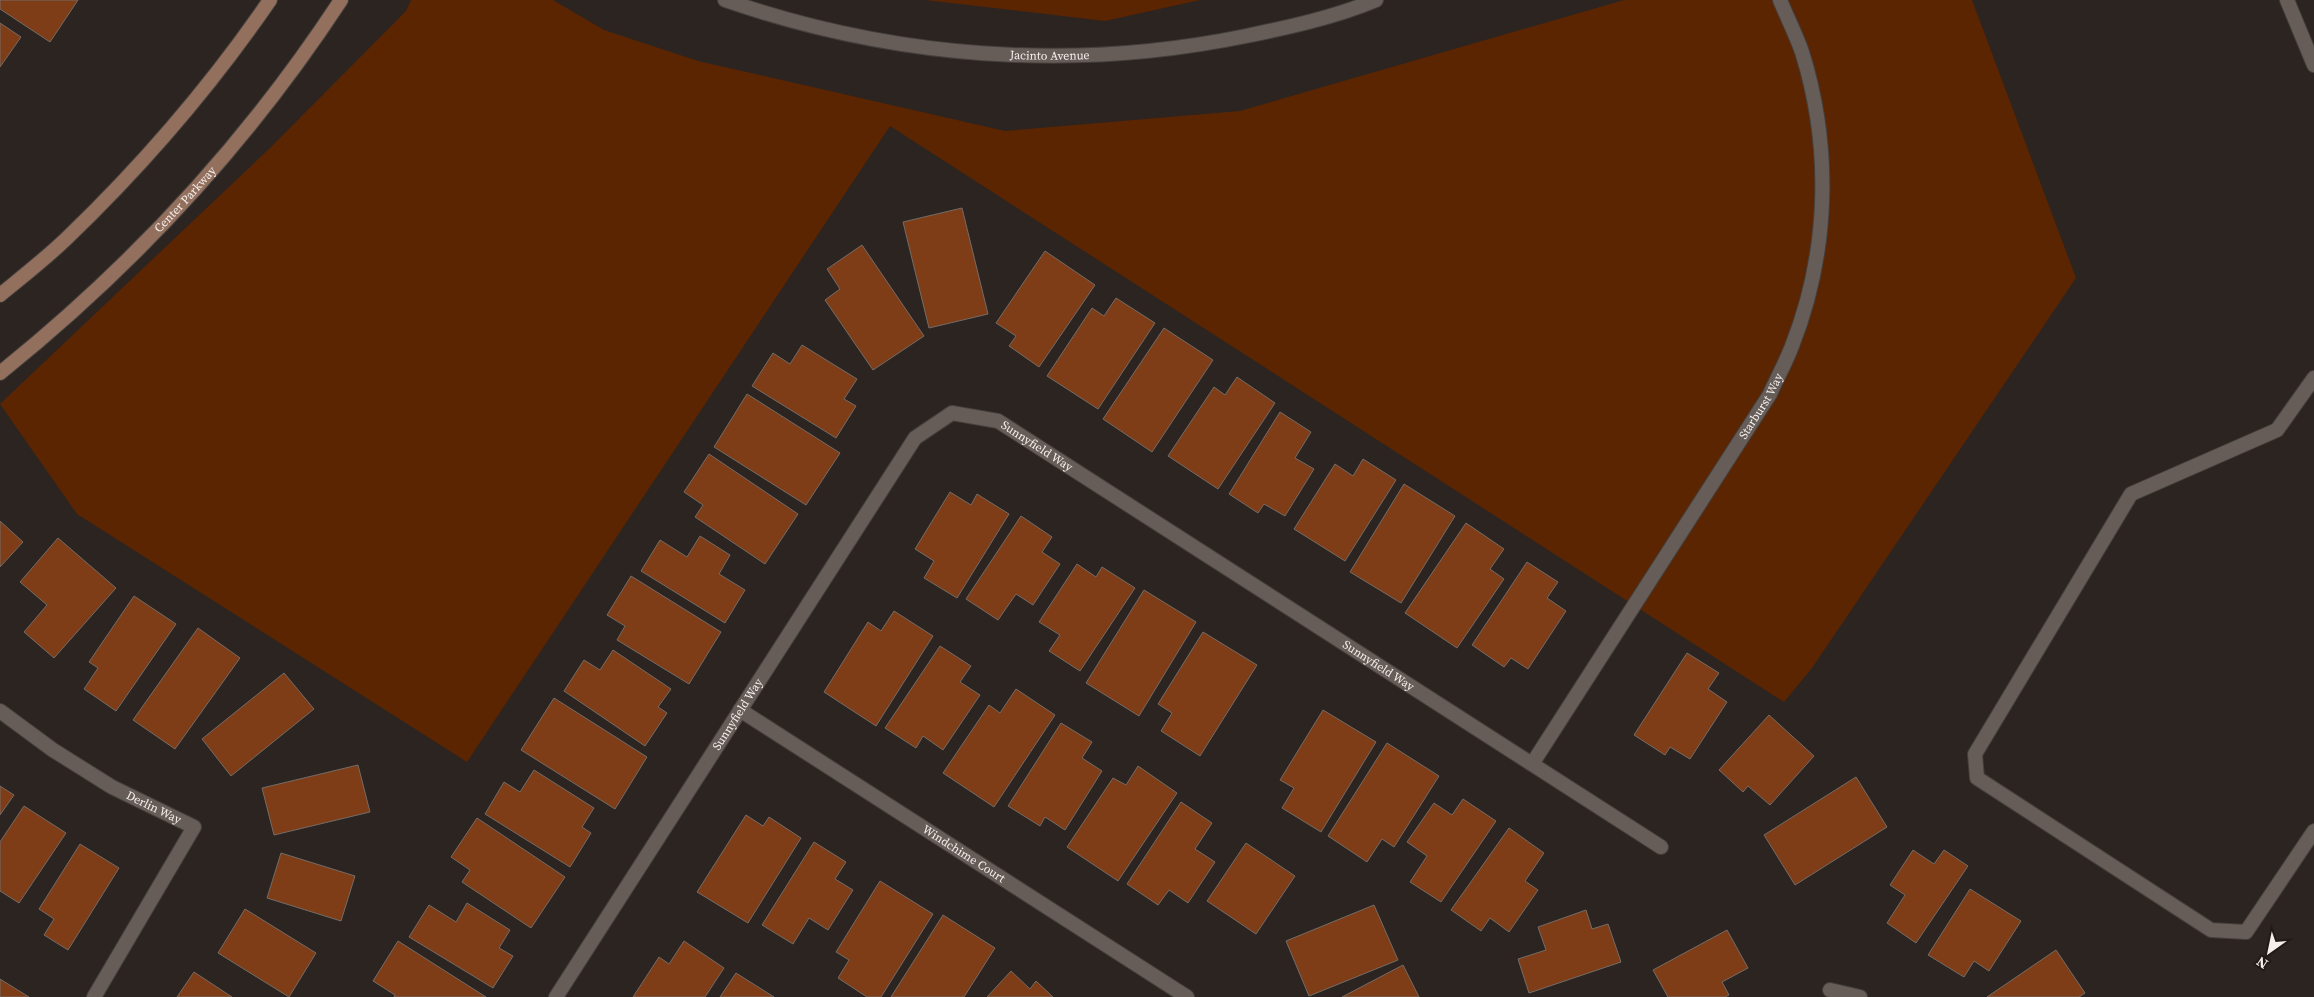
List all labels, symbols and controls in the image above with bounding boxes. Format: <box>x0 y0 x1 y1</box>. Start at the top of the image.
street label: Jacinto Avenue <box>1009 47 1090 64</box>
street label: Center Parkway <box>151 162 220 236</box>
street label: Starburst Way <box>1735 370 1787 442</box>
street label: Sunnyfield Way <box>998 417 1077 475</box>
street label: Sunnyfield Way <box>1340 636 1418 695</box>
street label: Sunnyfield Way <box>709 675 767 753</box>
street label: Derlin Way <box>124 787 185 828</box>
street label: Windchime Court <box>919 821 1008 886</box>
north arrow <box>2244 927 2294 977</box>
text: N <box>2252 952 2272 974</box>

